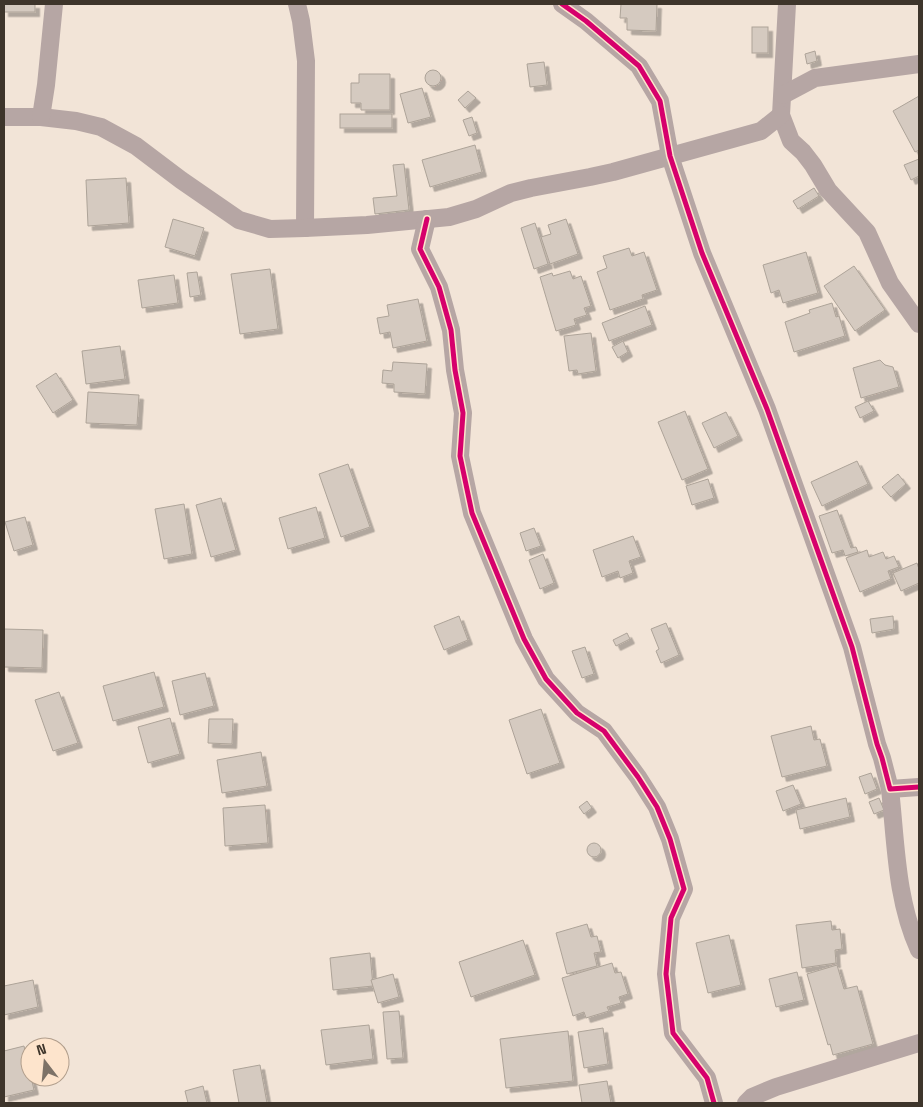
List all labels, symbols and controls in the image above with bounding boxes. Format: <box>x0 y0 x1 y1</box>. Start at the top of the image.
north arrow <box>20 1037 70 1087</box>
text: N <box>34 1040 48 1059</box>

